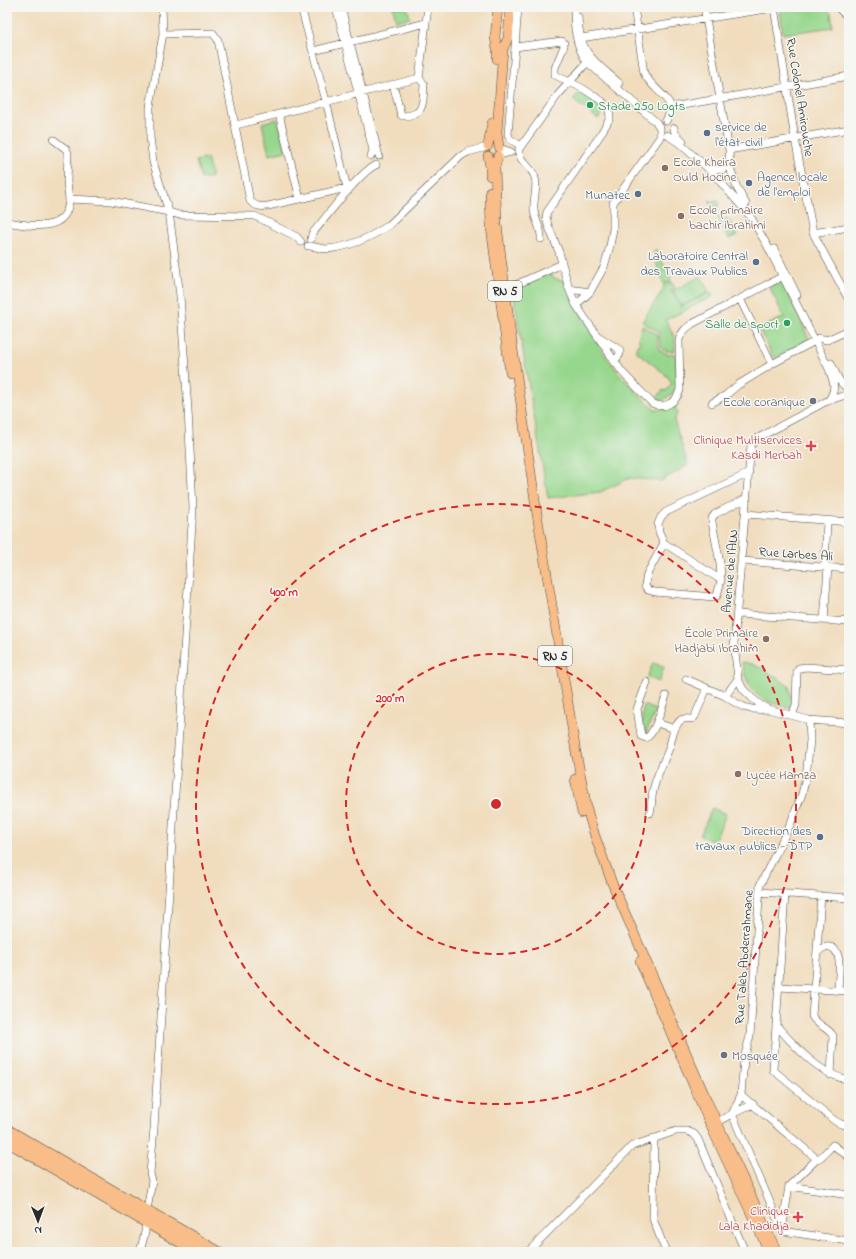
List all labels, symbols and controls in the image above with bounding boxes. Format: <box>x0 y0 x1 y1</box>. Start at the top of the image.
street label: Rue Colonel Amirouche <box>781 36 818 158</box>
place label: Stade 250 Logts <box>598 97 686 117</box>
marker: Stade 250 Logts <box>585 100 595 110</box>
place label: service de l'état-civil <box>715 118 767 152</box>
marker: service de l'état-civil <box>702 128 712 138</box>
place label: Ecole Kheira Ould Hocine <box>673 153 737 187</box>
marker: Ecole Kheira Ould Hocine <box>660 163 670 173</box>
place label: Agence locale de l'emploi <box>757 168 828 202</box>
marker: Agence locale de l'emploi <box>744 178 754 188</box>
place label: Munatec <box>585 186 630 205</box>
marker: Munatec <box>633 189 643 199</box>
place label: Ecole primaire bachir ibrahimi <box>689 201 766 235</box>
marker: Ecole primaire bachir ibrahimi <box>676 211 686 221</box>
place label: Laboratoire Central des Travaux Publics <box>640 247 748 281</box>
marker: Laboratoire Central des Travaux Publics <box>751 257 761 267</box>
road number: RN 5 <box>488 281 522 301</box>
place label: Salle de sport <box>705 315 780 334</box>
marker: Salle de sport <box>782 318 792 328</box>
place label: Ecole coranique <box>723 393 805 412</box>
marker: Ecole coranique <box>808 396 818 406</box>
place label: Clinique Multiservices Kasdi Merbah <box>693 431 802 465</box>
marker: Clinique Multiservices Kasdi Merbah <box>805 440 817 452</box>
street label: Avenue de l'ALN <box>717 529 744 614</box>
street label: Rue Larbes Ali <box>758 542 834 567</box>
text: 400 m <box>269 584 298 602</box>
place label: École Primaire Hadjabi Ibrahim <box>674 624 758 658</box>
marker: École Primaire Hadjabi Ibrahim <box>761 634 771 644</box>
road number: RN 5 <box>538 646 572 666</box>
text: 200 m <box>375 690 405 708</box>
place label: Lycée Hamza <box>746 766 816 786</box>
marker: Lycée Hamza <box>733 769 743 779</box>
centre of rings <box>489 797 503 811</box>
place label: Direction des travaux publics - DTP <box>695 822 812 856</box>
marker: Direction des travaux publics - DTP <box>815 832 825 842</box>
street label: Rue Taleb Abderrahmane <box>730 889 759 1025</box>
place label: Mosquée <box>732 1047 778 1066</box>
marker: Mosquée <box>719 1050 729 1060</box>
north arrow <box>18 1201 58 1241</box>
place label: Clinique Lala Khadidja <box>719 1202 789 1236</box>
marker: Clinique Lala Khadidja <box>792 1211 804 1223</box>
text: N <box>34 1222 42 1238</box>

